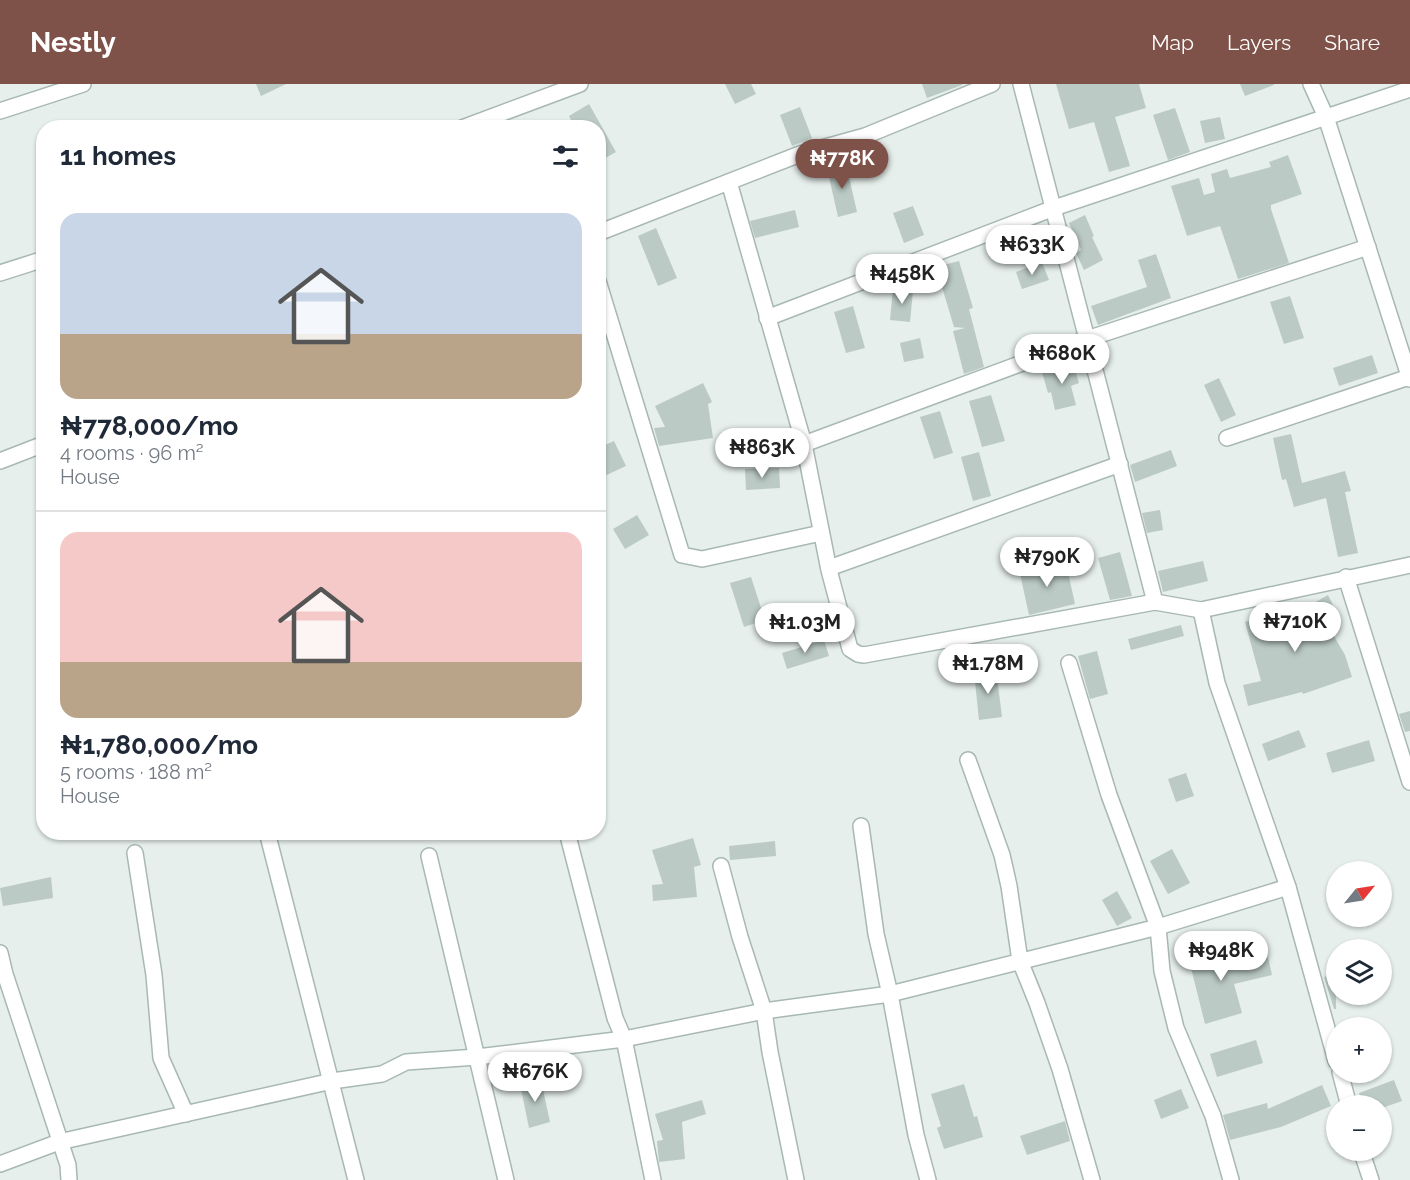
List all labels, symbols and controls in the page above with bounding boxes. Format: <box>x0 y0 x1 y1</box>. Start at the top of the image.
text: Nestly <box>30 26 116 59</box>
text: Map <box>1151 30 1194 55</box>
text: Layers <box>1227 30 1291 55</box>
text: Share <box>1324 30 1380 55</box>
pin: ₦778K <box>800 139 884 190</box>
icon: filters <box>549 140 582 173</box>
text: 11 homes <box>60 141 176 171</box>
text: ₦778K <box>809 146 875 170</box>
pin: ₦633K <box>990 225 1074 276</box>
text: ₦633K <box>1000 232 1064 256</box>
icon: home <box>267 252 375 360</box>
pin: ₦458K <box>860 254 944 305</box>
text: ₦458K <box>869 261 935 285</box>
pin: ₦680K <box>1020 334 1104 385</box>
text: ₦680K <box>1028 341 1096 365</box>
text: ₦778,000/mo <box>60 411 238 441</box>
pin: ₦863K <box>720 428 804 479</box>
text: ₦863K <box>729 435 795 459</box>
text: 4 rooms · 96 m² <box>60 441 204 465</box>
text: House <box>60 465 120 489</box>
pin: ₦790K <box>1005 537 1089 588</box>
text: ₦790K <box>1014 544 1080 568</box>
icon: home <box>267 571 375 679</box>
pin: ₦710K <box>1253 602 1337 653</box>
pin: ₦1.03M <box>756 603 854 654</box>
text: ₦710K <box>1263 609 1327 633</box>
text: ₦1.03M <box>769 610 841 634</box>
pin: ₦1.78M <box>939 644 1037 695</box>
text: ₦1.78M <box>952 651 1024 675</box>
text: ₦1,780,000/mo <box>60 730 258 760</box>
text: 5 rooms · 188 m² <box>60 760 212 784</box>
text: House <box>60 784 120 808</box>
north arrow <box>1326 861 1392 927</box>
map controls <box>1326 861 1392 1161</box>
pin: ₦948K <box>1179 931 1263 982</box>
text: ₦948K <box>1188 938 1254 962</box>
button: layers <box>1326 939 1392 1005</box>
button: + <box>1326 1017 1392 1083</box>
pin: ₦676K <box>493 1052 577 1103</box>
text: ₦676K <box>502 1059 568 1083</box>
button: − <box>1326 1095 1392 1161</box>

